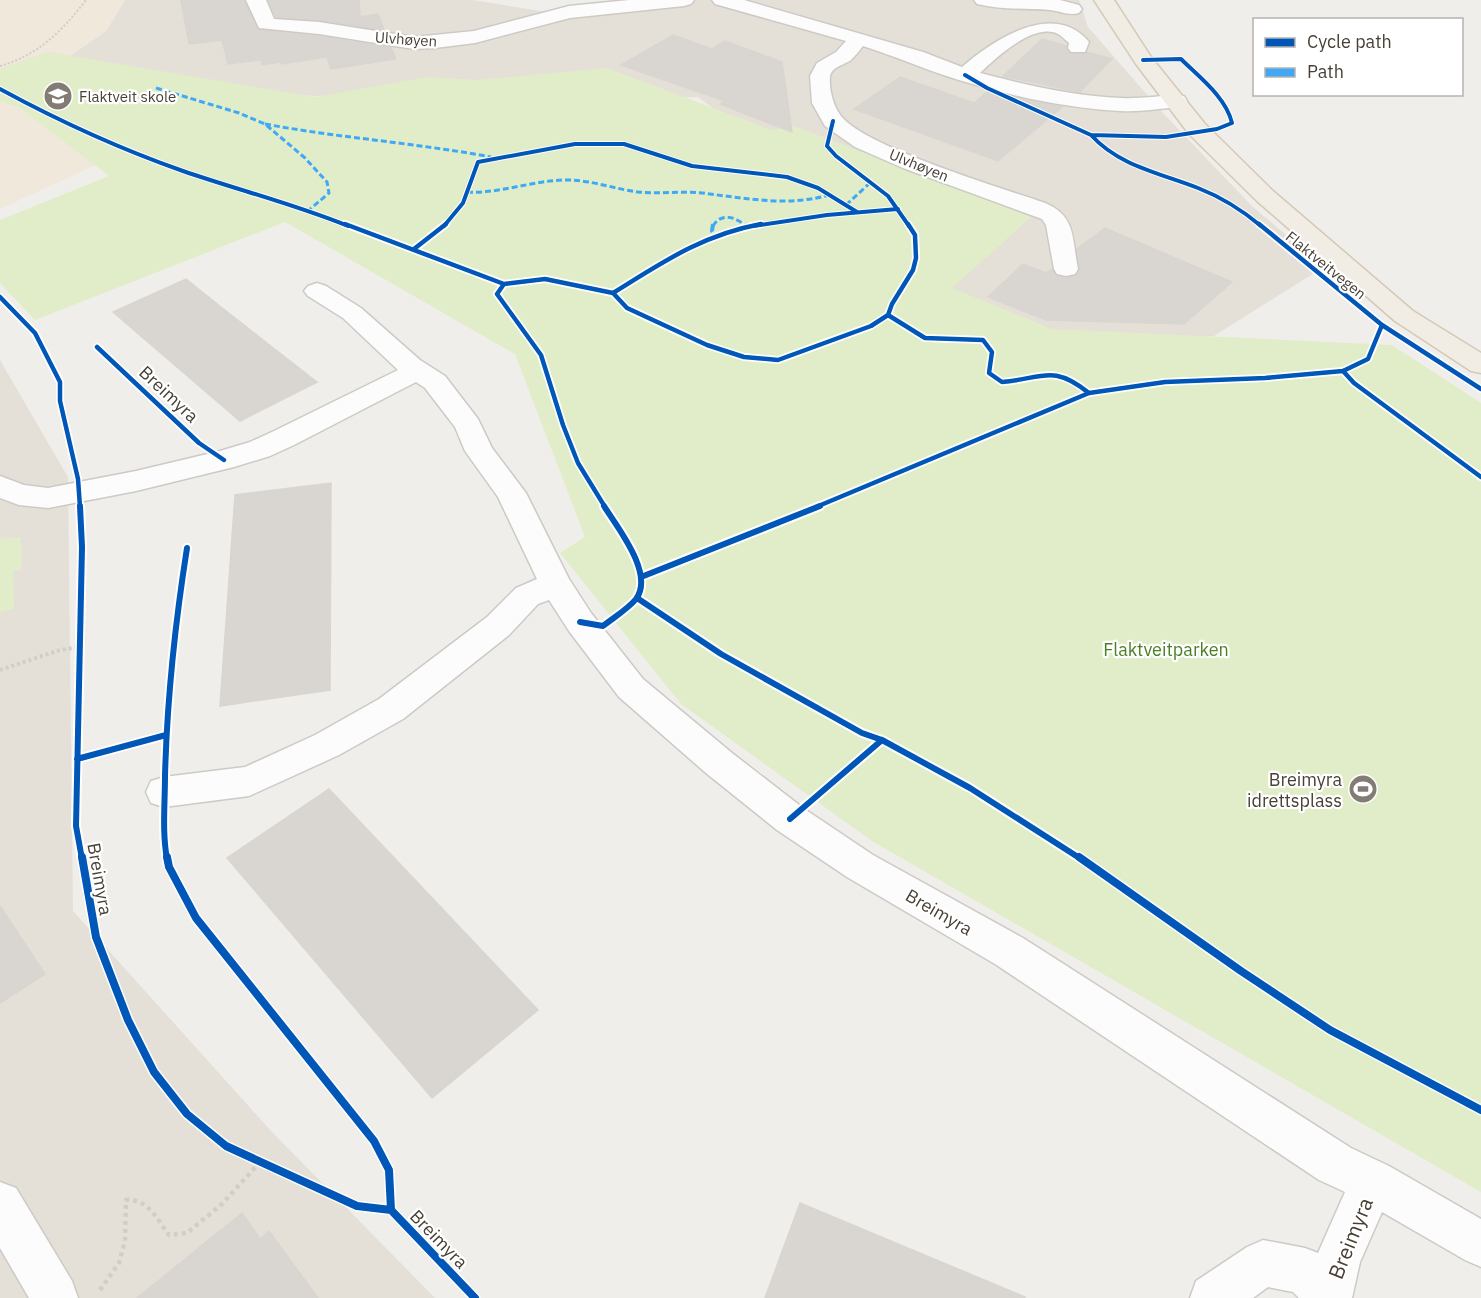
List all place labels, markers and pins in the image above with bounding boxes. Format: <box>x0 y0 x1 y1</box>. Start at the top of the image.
school or university icon: Flaktveit skole <box>42 80 74 112</box>
place label: Flaktveit skole <box>79 87 176 106</box>
place label: Breimyra idrettsplass <box>1247 768 1342 812</box>
sports icon: Breimyra idrettsplass <box>1347 773 1379 805</box>

